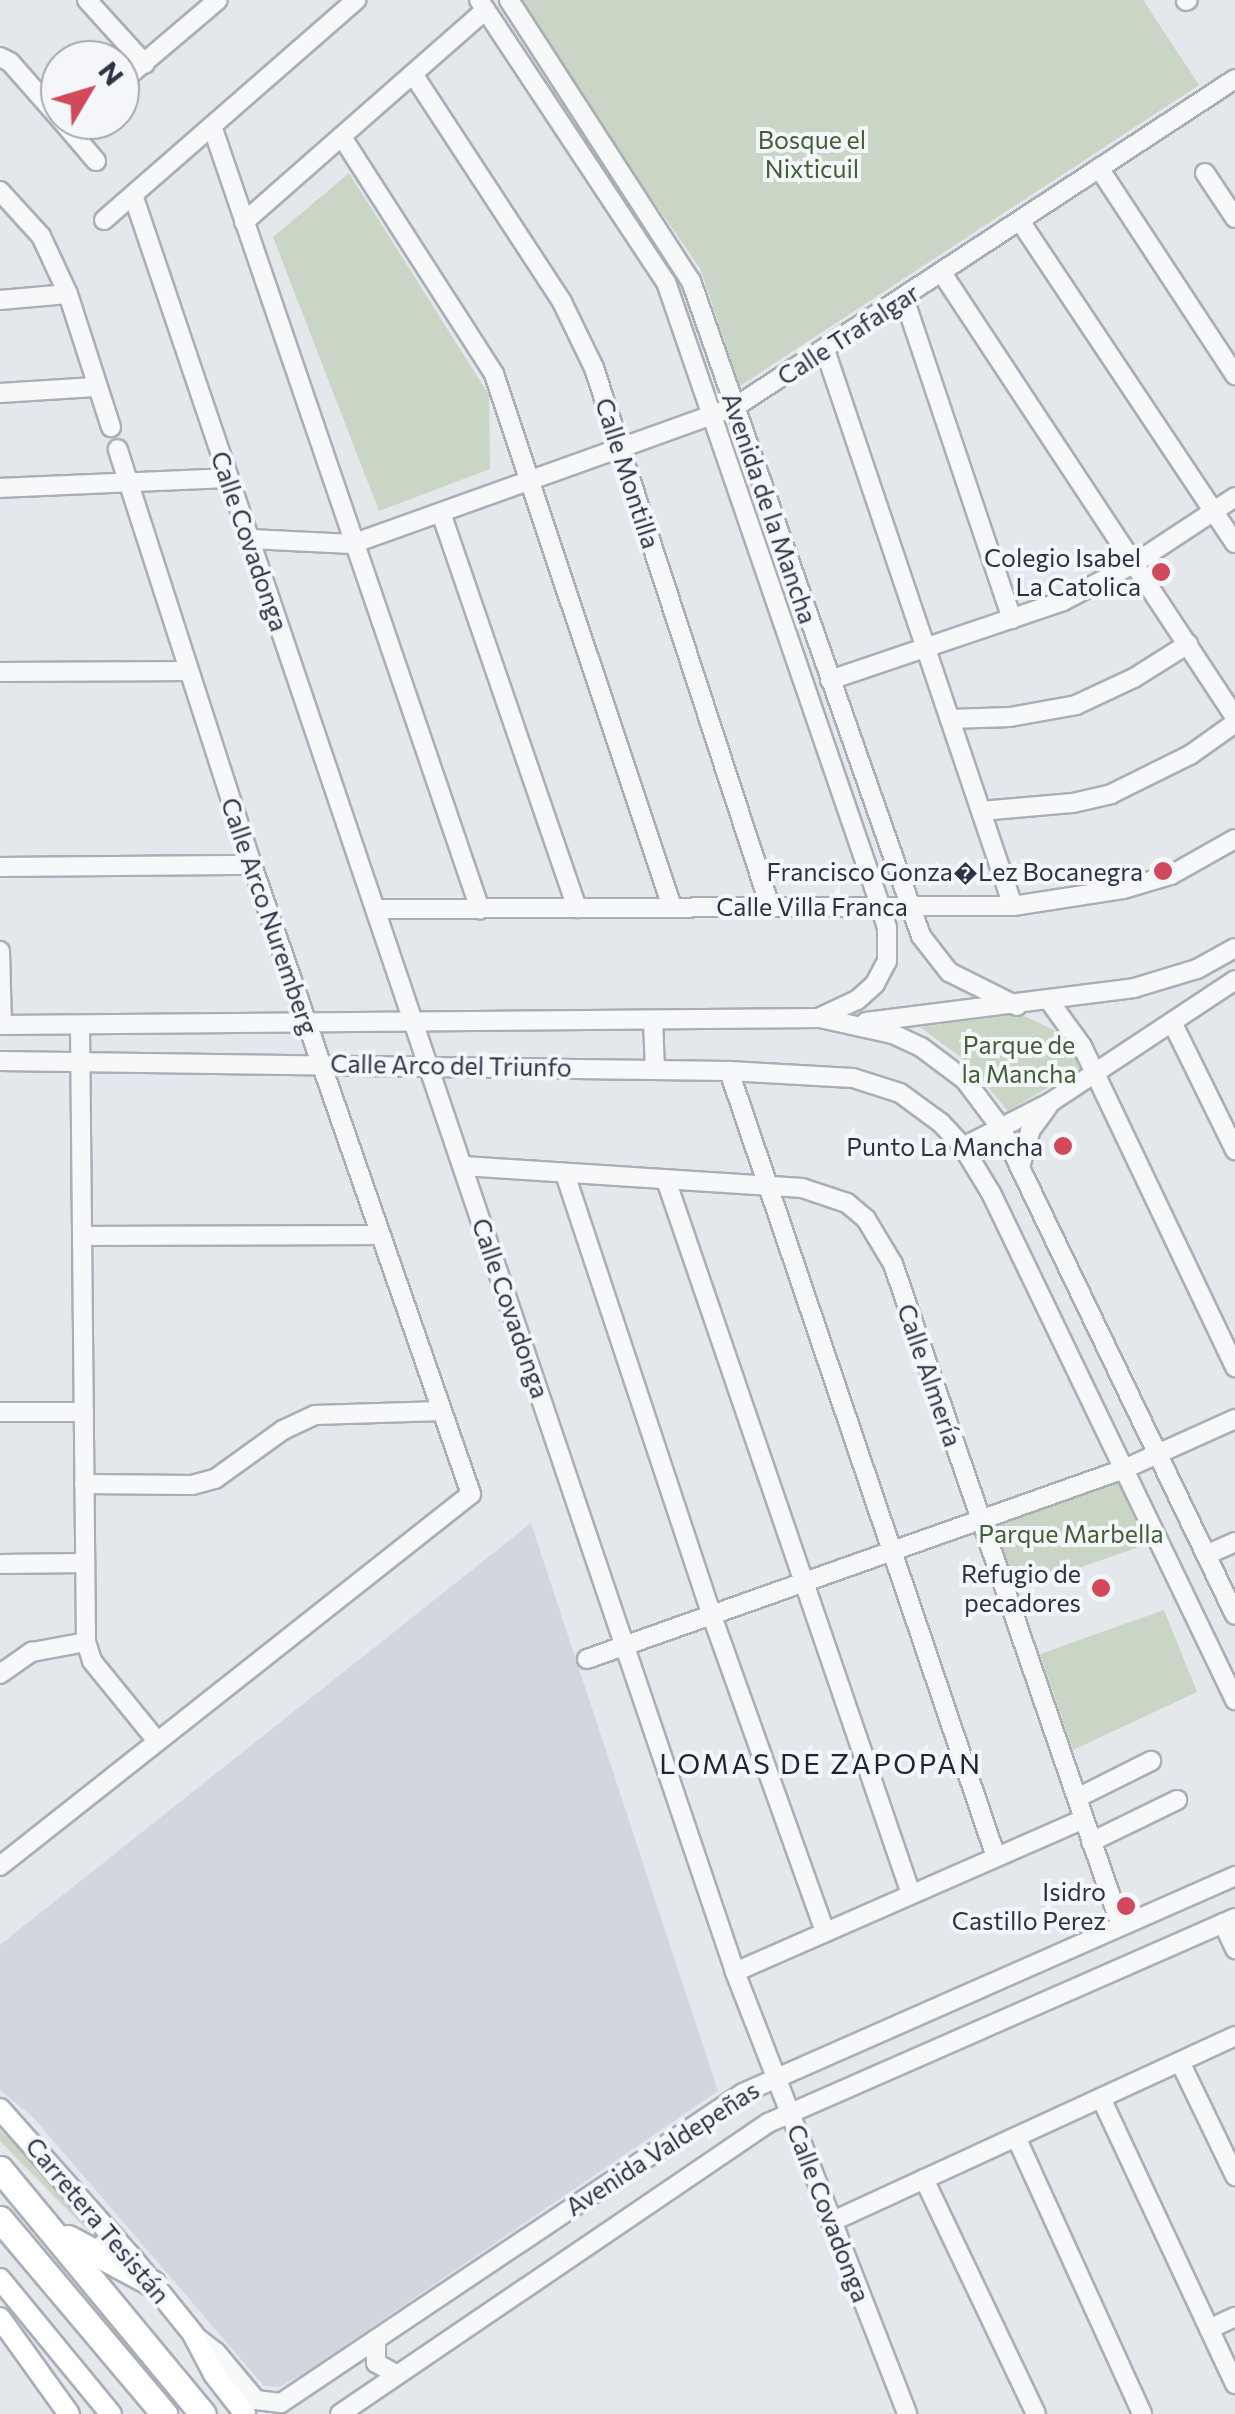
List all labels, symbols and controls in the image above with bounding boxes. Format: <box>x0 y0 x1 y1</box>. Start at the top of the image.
north arrow <box>40 40 140 140</box>
text: N <box>92 54 132 92</box>
park label: Bosque el Nixticuil <box>758 125 866 184</box>
street label: Calle Trafalgar <box>771 277 925 391</box>
street label: Avenida de la Mancha <box>716 389 824 627</box>
street label: Calle Montilla <box>590 394 666 552</box>
street label: Calle Covadonga <box>205 447 295 635</box>
place label: Colegio Isabel La Catolica <box>984 543 1141 602</box>
marker: Colegio Isabel La Catolica <box>1150 561 1172 583</box>
street label: Calle Arco Nuremberg <box>215 794 325 1038</box>
place label: Francisco Gonza�Lez Bocanegra <box>766 856 1143 886</box>
marker: Francisco Gonza�Lez Bocanegra <box>1152 860 1174 882</box>
street label: Calle Villa Franca <box>716 891 908 921</box>
park label: Parque de la Mancha <box>961 1030 1077 1089</box>
street label: Calle Arco del Triunfo <box>330 1048 572 1082</box>
place label: Punto La Mancha <box>846 1131 1043 1161</box>
marker: Punto La Mancha <box>1052 1135 1074 1157</box>
street label: Calle Covadonga <box>466 1214 556 1402</box>
street label: Calle Almería <box>892 1300 968 1450</box>
park label: Parque Marbella <box>978 1518 1164 1548</box>
place label: Refugio de pecadores <box>961 1559 1081 1618</box>
marker: Refugio de pecadores <box>1090 1577 1112 1599</box>
district label: LOMAS DE ZAPOPAN <box>659 1746 983 1780</box>
place label: Isidro Castillo Perez <box>952 1877 1106 1936</box>
marker: Isidro Castillo Perez <box>1115 1895 1137 1917</box>
street label: Avenida Valdepeñas <box>560 2074 764 2222</box>
street label: Calle Covadonga <box>781 2120 877 2306</box>
street label: Carretera Tesistán <box>20 2131 176 2309</box>

